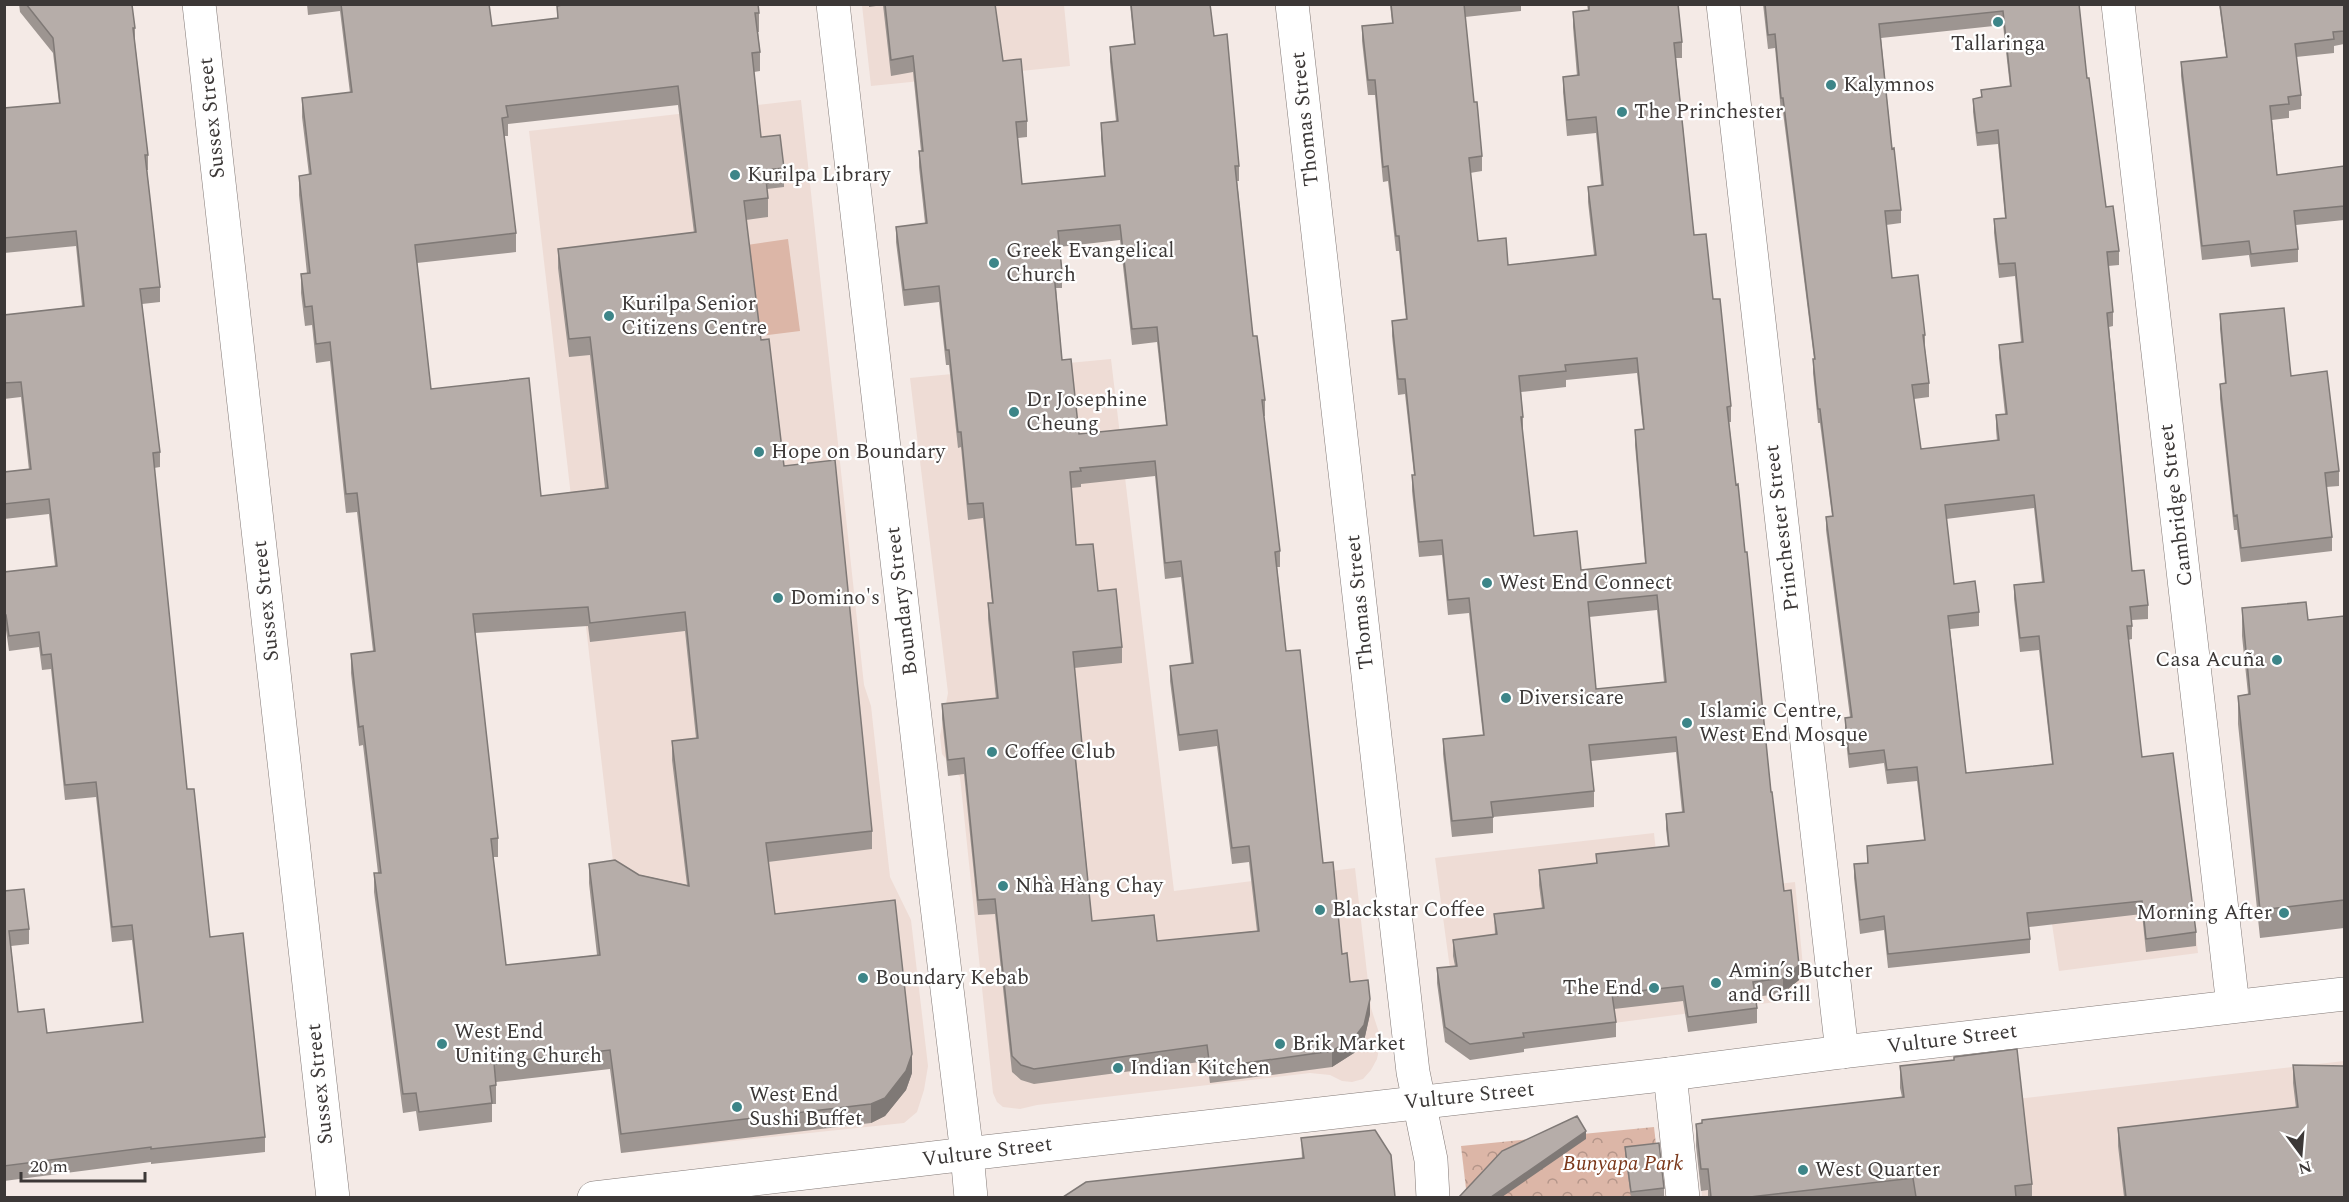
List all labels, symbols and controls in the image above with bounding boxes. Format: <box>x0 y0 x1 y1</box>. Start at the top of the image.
marker: Tallaringa <box>1991 15 2005 29</box>
place label: Tallaringa <box>1951 28 2046 60</box>
street label: Thomas Street <box>1282 50 1328 188</box>
street label: Sussex Street <box>190 56 234 180</box>
place label: Kalymnos <box>1843 69 1935 101</box>
marker: Kalymnos <box>1824 78 1838 92</box>
place label: The Princhester <box>1634 96 1783 128</box>
marker: The Princhester <box>1615 105 1629 119</box>
place label: Kurilpa Library <box>747 159 892 191</box>
marker: Kurilpa Library <box>728 168 742 182</box>
place label: Greek Evangelical Church <box>1006 235 1174 291</box>
marker: Greek Evangelical Church <box>987 256 1001 270</box>
place label: Kurilpa Senior Citizens Centre <box>621 288 767 344</box>
marker: Kurilpa Senior Citizens Centre <box>602 309 616 323</box>
place label: Dr Josephine Cheung <box>1026 384 1147 440</box>
marker: Dr Josephine Cheung <box>1007 405 1021 419</box>
street label: Cambridge Street <box>2150 422 2202 588</box>
place label: Hope on Boundary <box>771 436 946 468</box>
street label: Princhester Street <box>1756 443 1808 613</box>
marker: Hope on Boundary <box>752 445 766 459</box>
street label: Boundary Street <box>877 525 927 677</box>
street label: Thomas Street <box>1337 533 1383 671</box>
street label: Sussex Street <box>244 539 288 663</box>
place label: West End Connect <box>1499 567 1672 599</box>
marker: West End Connect <box>1480 576 1494 590</box>
place label: Domino's <box>790 582 880 614</box>
marker: Domino's <box>771 591 785 605</box>
place label: Casa Acuña <box>2155 644 2266 676</box>
marker: Casa Acuña <box>2270 653 2284 667</box>
place label: Diversicare <box>1518 682 1624 714</box>
marker: Diversicare <box>1499 691 1513 705</box>
place label: Islamic Centre, West End Mosque <box>1699 695 1868 751</box>
marker: Islamic Centre, West End Mosque <box>1680 716 1694 730</box>
place label: Coffee Club <box>1004 736 1116 768</box>
marker: Coffee Club <box>985 745 999 759</box>
place label: Nhà Hàng Chay <box>1015 870 1164 902</box>
marker: Nhà Hàng Chay <box>996 879 1010 893</box>
place label: Blackstar Coffee <box>1332 894 1485 926</box>
place label: Morning After <box>2136 897 2272 929</box>
marker: Blackstar Coffee <box>1313 903 1327 917</box>
marker: Morning After <box>2277 906 2291 920</box>
place label: Amin’s Butcher and Grill <box>1728 955 1873 1011</box>
place label: Boundary Kebab <box>875 962 1029 994</box>
marker: Boundary Kebab <box>856 971 870 985</box>
place label: The End <box>1563 972 1642 1004</box>
marker: Amin’s Butcher and Grill <box>1709 976 1723 990</box>
marker: The End <box>1647 981 1661 995</box>
street label: Vulture Street <box>1885 1015 2019 1063</box>
place label: West End Uniting Church <box>454 1016 602 1072</box>
street label: Sussex Street <box>298 1022 342 1146</box>
place label: Brik Market <box>1292 1028 1405 1060</box>
marker: West End Uniting Church <box>435 1037 449 1051</box>
marker: Brik Market <box>1273 1037 1287 1051</box>
place label: Indian Kitchen <box>1130 1052 1270 1084</box>
marker: Indian Kitchen <box>1111 1061 1125 1075</box>
street label: Vulture Street <box>1402 1073 1536 1119</box>
place label: West End Sushi Buffet <box>749 1079 863 1135</box>
marker: West End Sushi Buffet <box>730 1100 744 1114</box>
north arrow <box>2271 1124 2331 1184</box>
street label: Vulture Street <box>920 1128 1054 1176</box>
scale bar <box>21 1145 146 1183</box>
park label: Bunyapa Park <box>1563 1148 1684 1180</box>
text: 20 m <box>30 1153 68 1180</box>
place label: West Quarter <box>1815 1154 1940 1186</box>
text: N <box>2295 1154 2314 1181</box>
marker: West Quarter <box>1796 1163 1810 1177</box>

